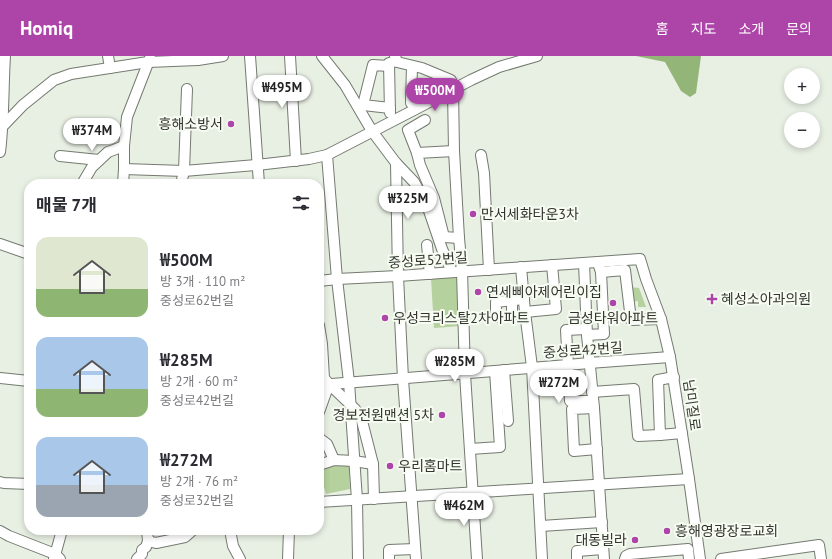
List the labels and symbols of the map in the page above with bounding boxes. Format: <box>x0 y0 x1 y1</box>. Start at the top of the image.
pin: ₩495M <box>254 75 310 109</box>
pin: ₩500M <box>407 78 463 112</box>
place label: 흥해소방서 <box>159 115 223 133</box>
pin: ₩374M <box>64 118 120 152</box>
marker: 흥해소방서 <box>226 119 236 129</box>
pin: ₩325M <box>380 186 436 220</box>
place label: 만서세화타운3차 <box>481 205 579 223</box>
marker: 만서세화타운3차 <box>468 209 478 219</box>
street label: 중성로52번길 <box>388 248 468 272</box>
place label: 연세삐아제어린이집 <box>486 283 602 301</box>
marker: 연세삐아제어린이집 <box>473 287 483 297</box>
place label: 혜성소아과의원 <box>721 290 811 308</box>
marker: 혜성소아과의원 <box>706 293 718 305</box>
marker: 금성타워아파트 <box>608 298 618 308</box>
place label: 우성크리스탈2차아파트 <box>393 309 530 327</box>
place label: 금성타워아파트 <box>568 309 658 327</box>
marker: 우성크리스탈2차아파트 <box>380 313 390 323</box>
street label: 중성로42번길 <box>543 338 623 362</box>
pin: ₩285M <box>427 349 483 383</box>
pin: ₩272M <box>531 370 587 404</box>
street label: 남미질로 <box>680 378 705 432</box>
place label: 경보전원맨션 5차 <box>332 406 434 424</box>
marker: 경보전원맨션 5차 <box>437 410 447 420</box>
place label: 우리홈마트 <box>398 457 463 475</box>
marker: 우리홈마트 <box>385 461 395 471</box>
pin: ₩462M <box>436 493 492 527</box>
place label: 흥해영광장로교회 <box>675 522 778 540</box>
marker: 흥해영광장로교회 <box>662 526 672 536</box>
place label: 대동빌라 <box>575 531 627 549</box>
marker: 대동빌라 <box>630 535 640 545</box>

